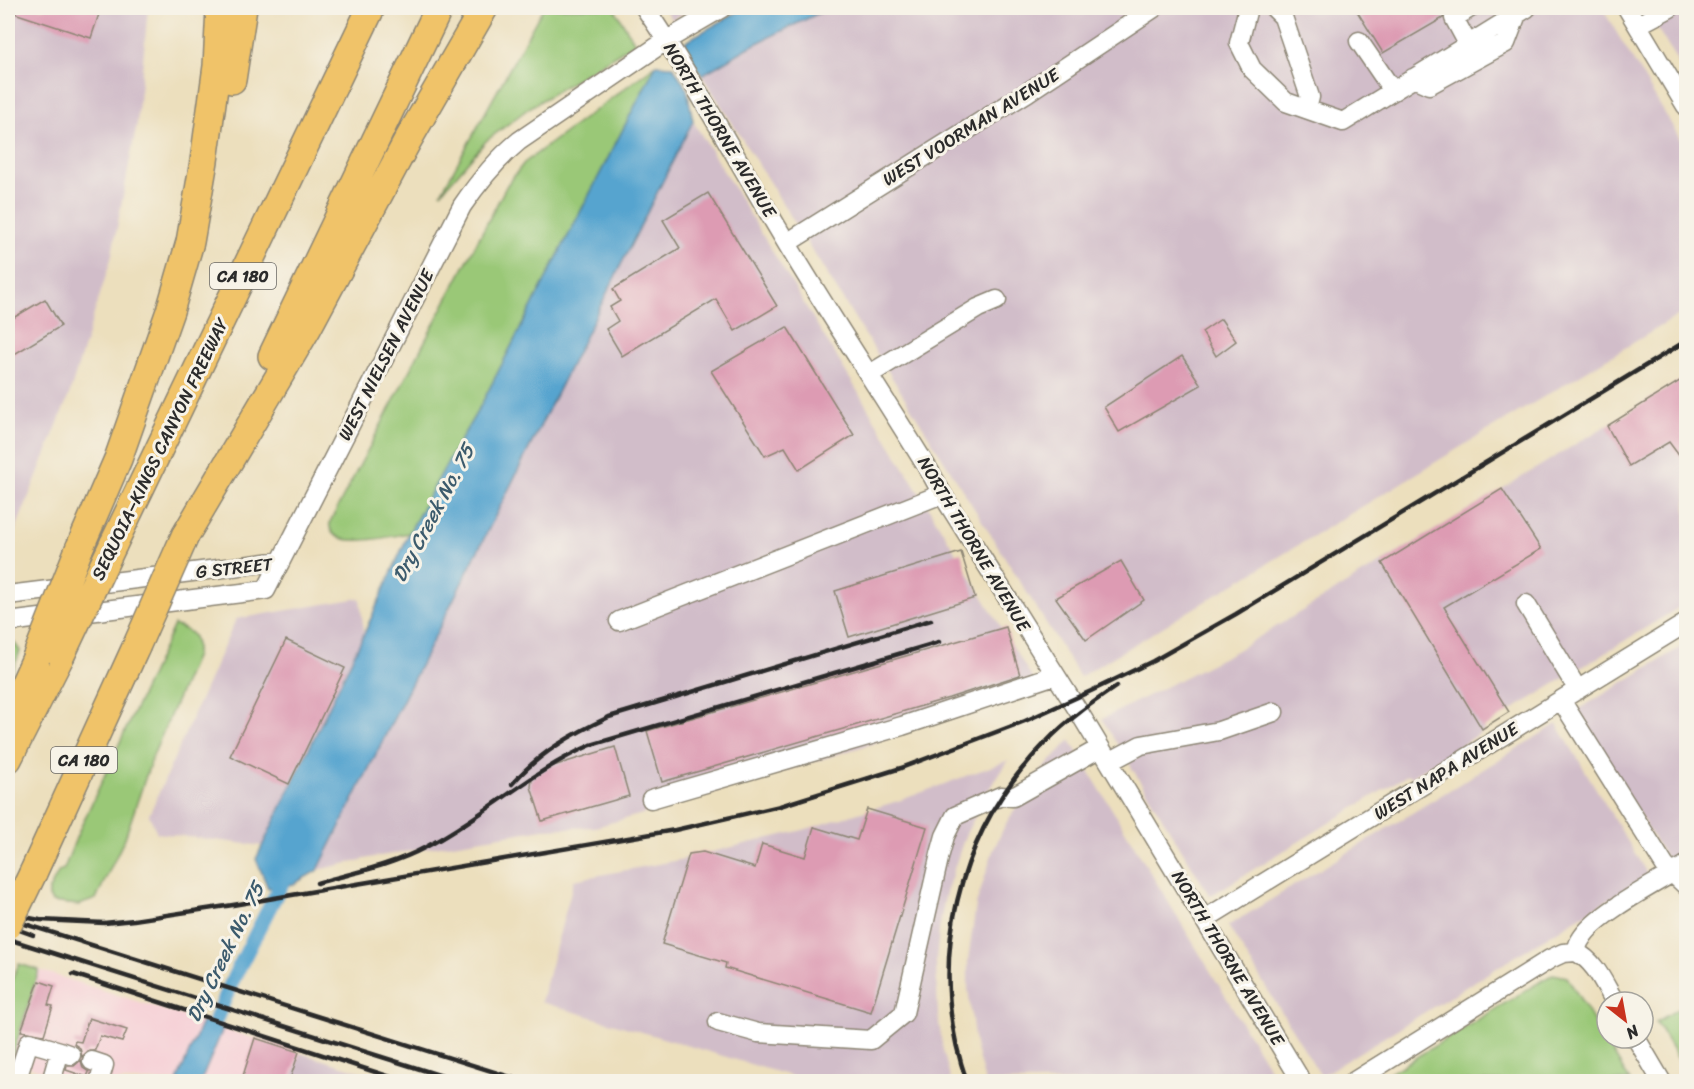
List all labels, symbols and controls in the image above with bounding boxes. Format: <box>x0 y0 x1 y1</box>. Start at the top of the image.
street label: NORTH THORNE AVENUE <box>655 36 786 225</box>
street label: WEST VOORMAN AVENUE <box>876 59 1067 195</box>
road number: CA 180 <box>210 263 276 289</box>
street label: WEST NIELSEN AVENUE <box>329 263 444 446</box>
street label: SEQUOIA–KINGS CANYON FREEWAY <box>82 311 238 586</box>
water label: Dry Creek No. 75 <box>382 436 486 588</box>
street label: NORTH THORNE AVENUE <box>909 450 1040 639</box>
street label: G STREET <box>194 548 275 588</box>
street label: WEST NAPA AVENUE <box>1367 713 1526 829</box>
road number: CA 180 <box>51 747 117 773</box>
street label: NORTH THORNE AVENUE <box>1163 864 1294 1053</box>
water label: Dry Creek No. 75 <box>176 874 276 1028</box>
north arrow <box>1595 990 1655 1050</box>
text: N <box>1619 1017 1646 1048</box>

